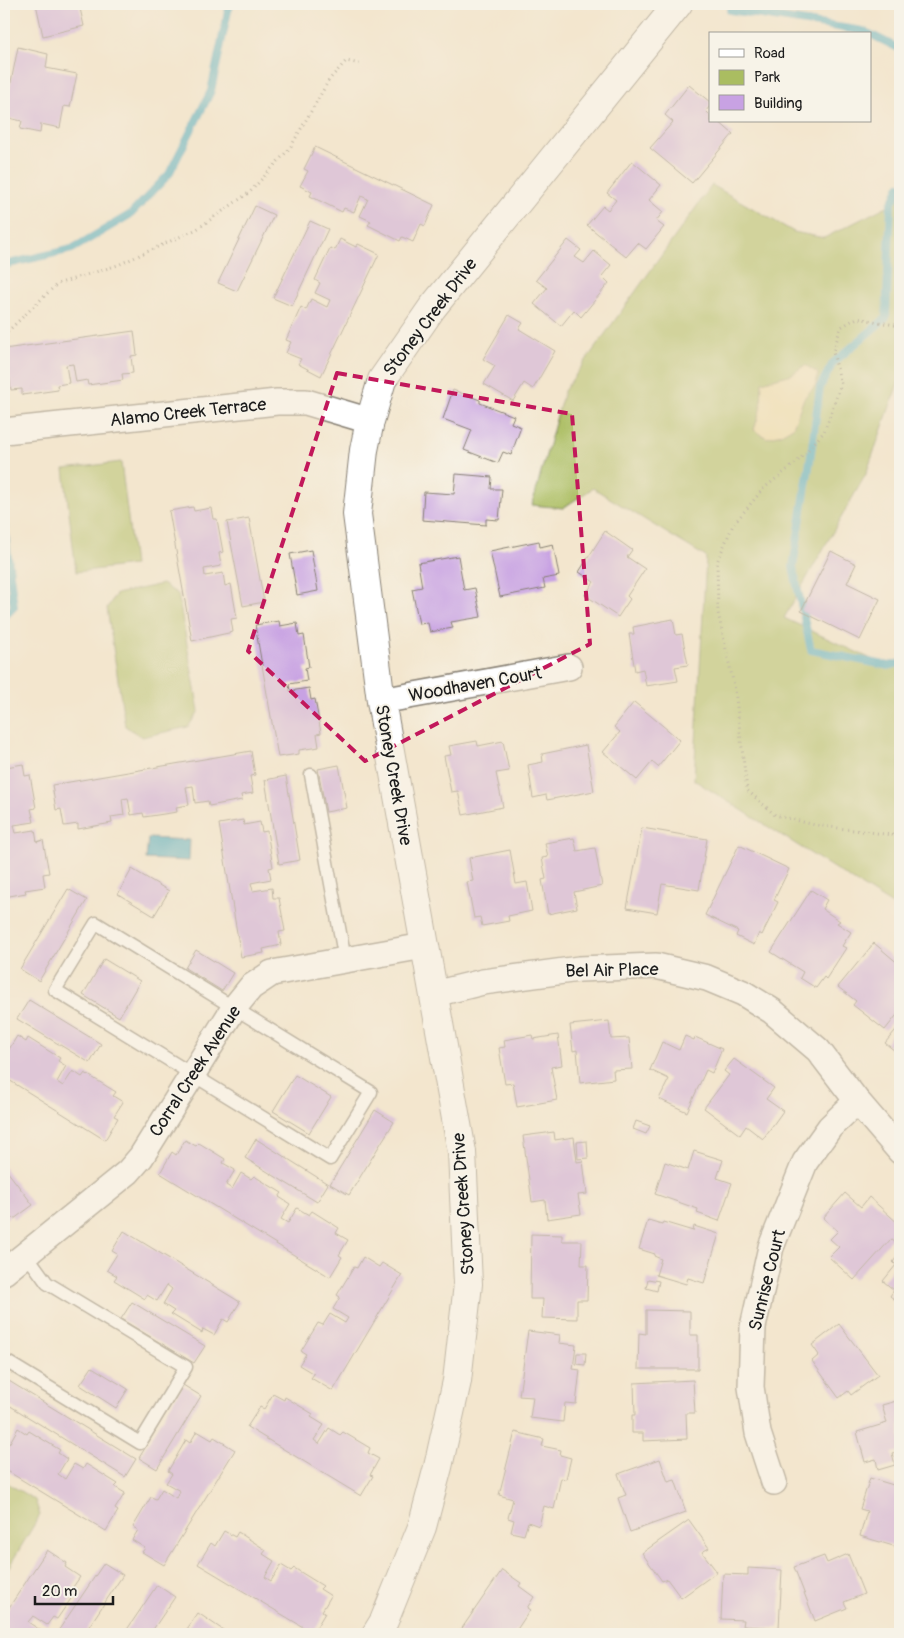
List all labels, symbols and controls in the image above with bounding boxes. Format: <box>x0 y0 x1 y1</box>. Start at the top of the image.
legend <box>709 32 872 122</box>
text: Road <box>754 44 785 63</box>
text: Park <box>754 68 781 87</box>
text: Building <box>754 94 802 113</box>
street label: Stoney Creek Drive <box>378 253 483 381</box>
street label: Alamo Creek Terrace <box>109 393 268 432</box>
street label: Woodhaven Court <box>407 661 544 708</box>
street label: Stoney Creek Drive <box>370 703 417 847</box>
street label: Bel Air Place <box>565 958 659 983</box>
street label: Corral Creek Avenue <box>144 1001 246 1141</box>
street label: Stoney Creek Drive <box>447 1132 480 1276</box>
street label: Sunrise Court <box>744 1226 791 1333</box>
scale bar <box>35 1573 112 1605</box>
text: 20 m <box>42 1582 77 1601</box>

